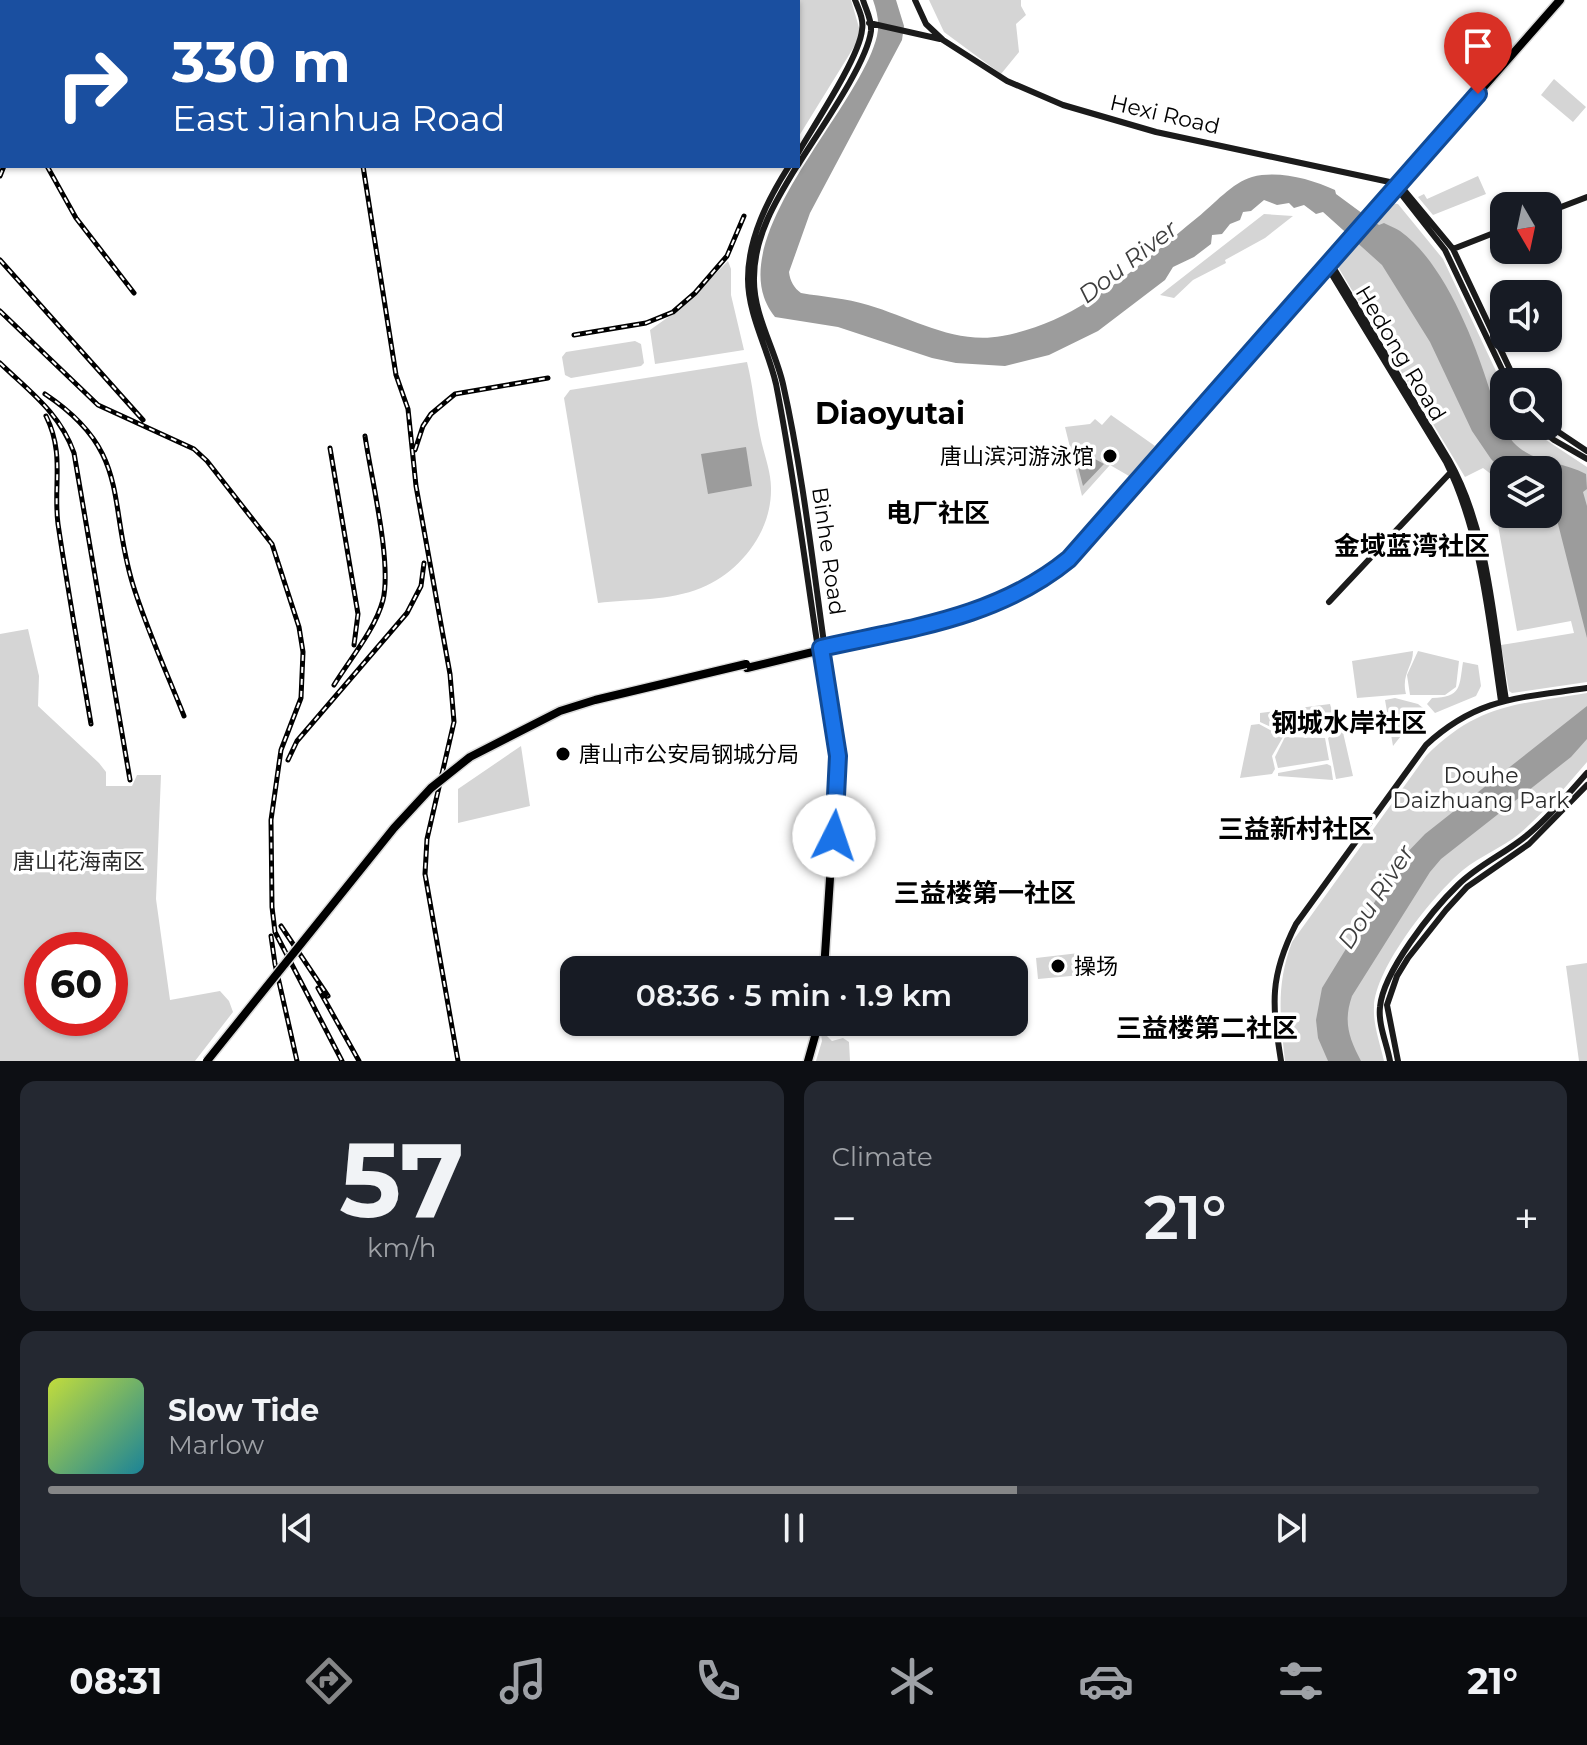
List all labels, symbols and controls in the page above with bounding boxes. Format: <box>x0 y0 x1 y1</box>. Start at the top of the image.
pin <box>1444 12 1512 94</box>
icon: arrive <box>1456 24 1500 68</box>
text: 330 m <box>172 28 351 96</box>
icon: right <box>40 32 144 136</box>
street label: Hexi Road <box>1107 89 1222 140</box>
text: East Jianhua Road <box>172 96 505 140</box>
north arrow <box>1490 192 1562 264</box>
map controls <box>1490 192 1562 528</box>
water label: Dou River <box>1072 213 1184 309</box>
button: sound <box>1490 280 1562 352</box>
street label: Hedong Road <box>1350 281 1452 426</box>
button: search <box>1490 368 1562 440</box>
district label: Diaoyutai <box>815 395 965 432</box>
place label: 唐山滨河游泳馆 <box>940 443 1094 470</box>
marker: 唐山滨河游泳馆 <box>1101 447 1119 465</box>
button: layers <box>1490 456 1562 528</box>
street label: Binhe Road <box>806 485 851 617</box>
district label: 电厂社区 <box>886 497 990 529</box>
district label: 金域蓝湾社区 <box>1334 530 1490 562</box>
district label: 钢城水岸社区 <box>1271 707 1427 739</box>
place label: 唐山市公安局钢城分局 <box>579 741 799 768</box>
marker: 唐山市公安局钢城分局 <box>554 745 572 763</box>
park label: Douhe Daizhuang Park <box>1393 762 1570 814</box>
position arrow <box>792 794 876 878</box>
district label: 三益新村社区 <box>1218 813 1374 845</box>
water label: Dou River <box>1331 838 1421 954</box>
park label: 唐山花海南区 <box>13 848 145 875</box>
district label: 三益楼第一社区 <box>894 877 1076 909</box>
speed limit sign: 60 <box>24 932 128 1036</box>
place label: 操场 <box>1074 953 1118 980</box>
marker: 操场 <box>1049 957 1067 975</box>
text: 08:36 · 5 min · 1.9 km <box>636 977 952 1014</box>
district label: 三益楼第二社区 <box>1116 1012 1298 1044</box>
text: 57 <box>339 1116 464 1243</box>
text: Climate <box>832 1141 933 1173</box>
text: 21° <box>1144 1181 1227 1254</box>
text: − <box>832 1191 857 1245</box>
text: + <box>1514 1191 1539 1245</box>
text: km/h <box>367 1232 436 1264</box>
text: Slow Tide <box>168 1392 319 1429</box>
text: Marlow <box>168 1429 264 1461</box>
icon: previous <box>275 1506 319 1550</box>
icon: pause <box>772 1506 816 1550</box>
icon: next <box>1269 1506 1313 1550</box>
icon: directions <box>301 1653 357 1709</box>
icon: music <box>495 1653 551 1709</box>
icon: phone <box>690 1653 746 1709</box>
icon: climate <box>884 1653 940 1709</box>
icon: car <box>1078 1653 1134 1709</box>
icon: filters <box>1273 1653 1329 1709</box>
text: 08:31 <box>69 1659 162 1703</box>
text: 21° <box>1467 1659 1518 1703</box>

